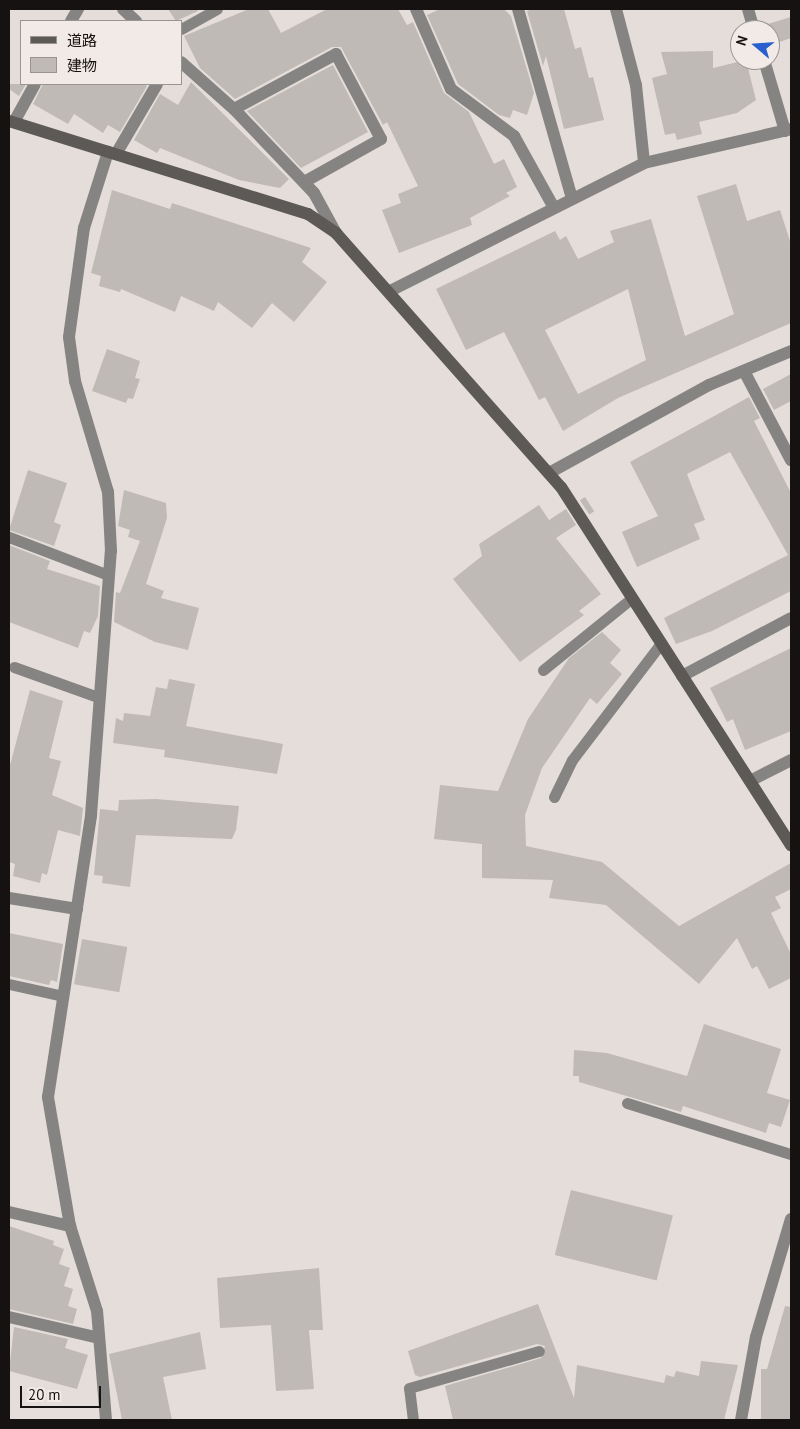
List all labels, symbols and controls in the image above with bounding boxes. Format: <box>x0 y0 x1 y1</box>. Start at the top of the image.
legend <box>20 20 182 85</box>
north arrow <box>730 20 780 70</box>
text: 道路 <box>67 31 97 50</box>
text: N <box>732 34 752 48</box>
text: 建物 <box>67 56 97 75</box>
scale bar <box>22 1376 104 1408</box>
text: 20 m <box>28 1385 61 1404</box>

